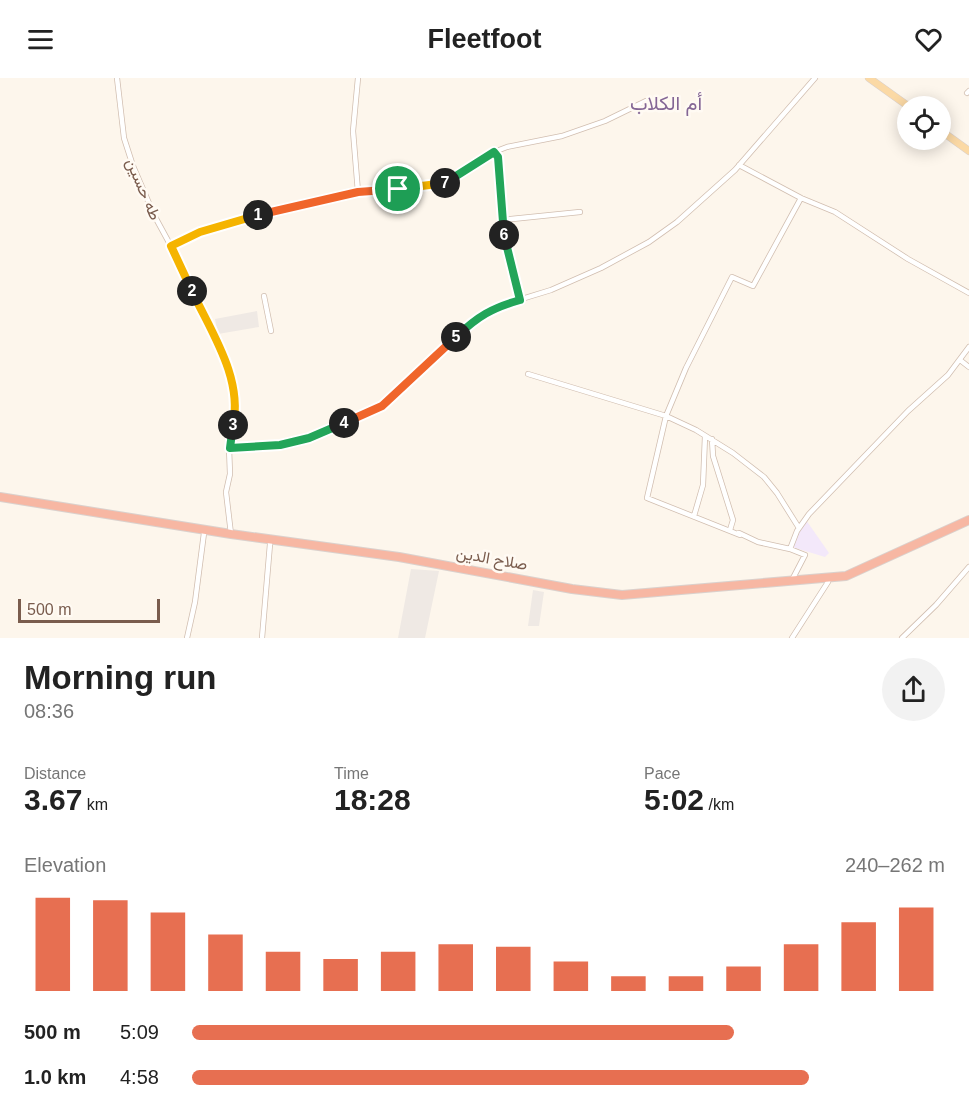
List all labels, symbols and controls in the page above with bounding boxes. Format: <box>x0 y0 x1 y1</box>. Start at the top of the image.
icon: menu <box>24 23 57 56</box>
icon: heart <box>912 23 945 56</box>
text: Fleetfoot <box>428 24 542 54</box>
district label: أم الكلاب <box>630 92 702 116</box>
map controls <box>897 96 951 150</box>
button: locate <box>897 96 951 150</box>
street label: طه حسين <box>121 156 164 223</box>
pin <box>372 163 423 214</box>
pin: 7 <box>430 168 460 198</box>
icon: arrive <box>381 172 414 205</box>
text: 7 <box>441 174 449 191</box>
pin: 1 <box>243 200 273 230</box>
text: 1 <box>254 206 262 223</box>
pin: 6 <box>489 220 519 250</box>
text: 6 <box>500 226 508 243</box>
pin: 2 <box>177 276 207 306</box>
text: 2 <box>188 282 196 299</box>
pin: 5 <box>441 322 471 352</box>
text: 5 <box>452 328 460 345</box>
pin: 4 <box>329 408 359 438</box>
pin: 3 <box>218 410 248 440</box>
text: 4 <box>340 414 348 431</box>
text: 3 <box>229 416 237 433</box>
street label: صلاح الدين <box>454 544 529 576</box>
scale bar <box>18 596 160 624</box>
text: 500 m <box>27 601 71 618</box>
button: share <box>882 658 945 721</box>
text: Morning run <box>24 659 216 696</box>
text: 08:36 <box>24 700 74 722</box>
text: Distance <box>24 765 86 782</box>
text: Time <box>334 765 369 782</box>
text: Pace <box>644 765 680 782</box>
text: 3.67 <box>24 783 82 816</box>
text: 18:28 <box>334 783 411 816</box>
text: 5:02 <box>644 783 704 816</box>
text: km <box>82 796 108 813</box>
text: /km <box>704 796 734 813</box>
text: Elevation <box>24 854 106 876</box>
text: 240–262 m <box>845 854 945 876</box>
text: 500 m <box>24 1021 81 1043</box>
text: 5:09 <box>120 1021 159 1043</box>
text: 1.0 km <box>24 1066 86 1088</box>
text: 4:58 <box>120 1066 159 1088</box>

